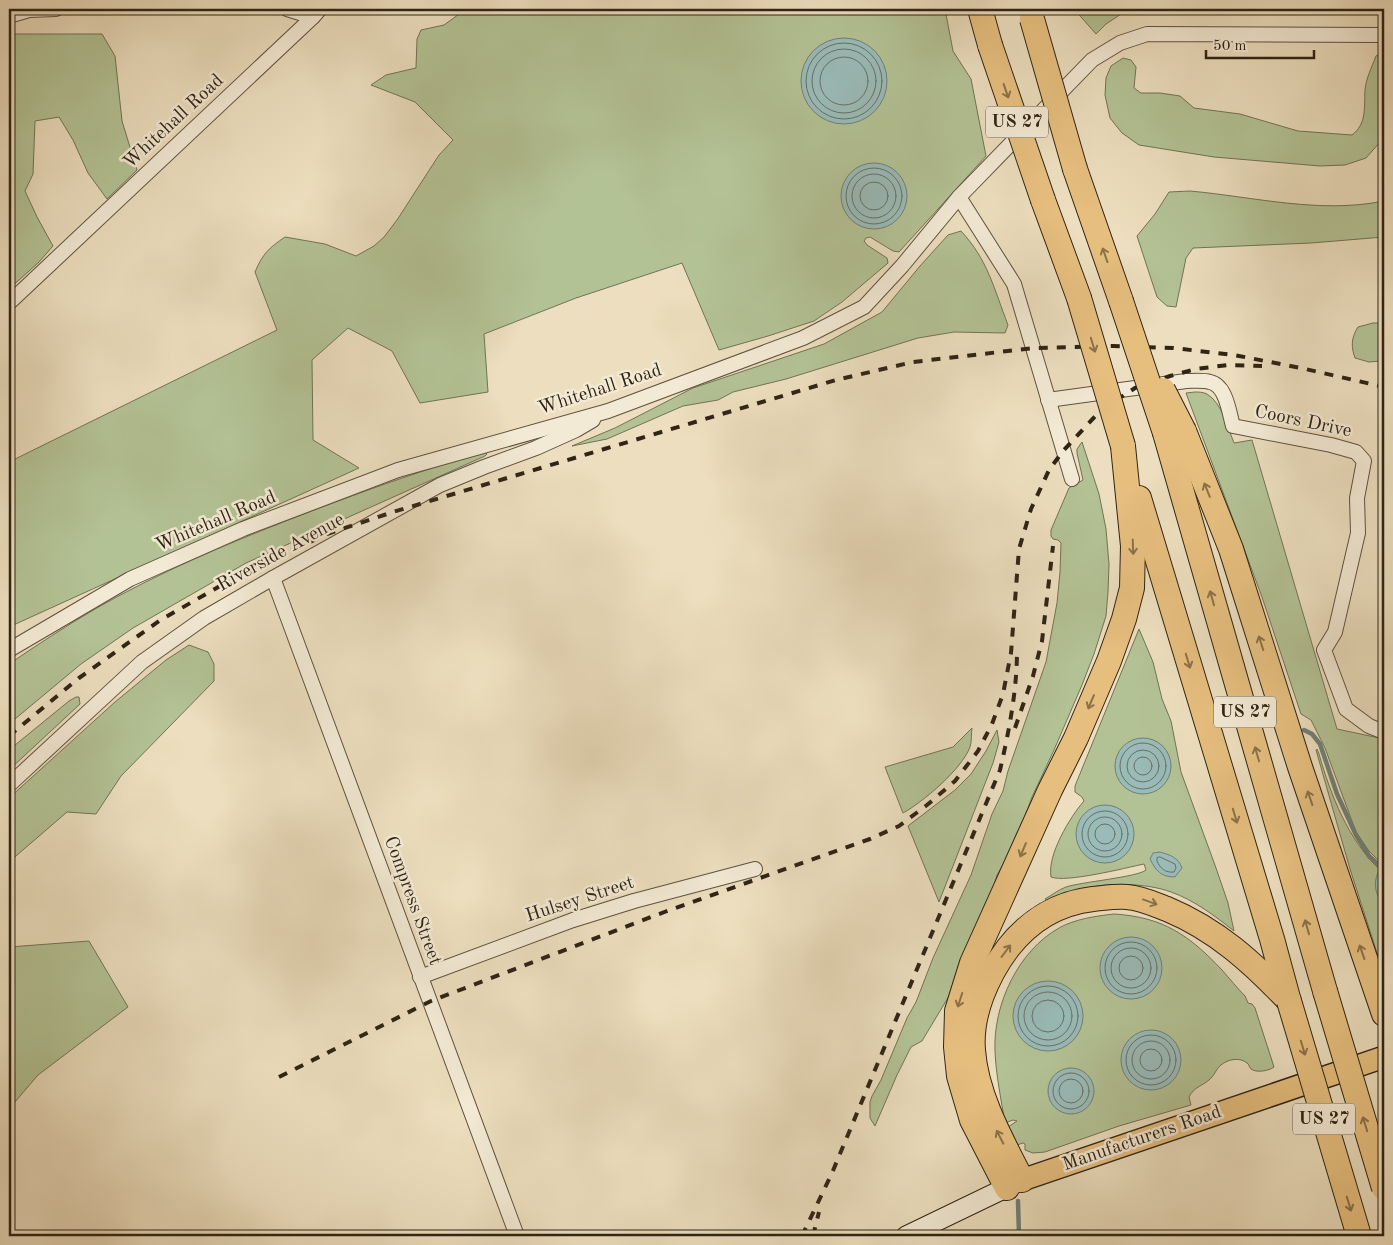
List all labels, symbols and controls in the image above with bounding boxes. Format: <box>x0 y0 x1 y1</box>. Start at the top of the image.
scale bar <box>1206 28 1313 60</box>
text: 50 m <box>1213 39 1247 54</box>
street label: Whitehall Road <box>120 71 228 173</box>
one-way arrow <box>1002 83 1011 99</box>
road number: US 27 <box>986 106 1048 138</box>
one-way arrow <box>1100 248 1109 263</box>
one-way arrow <box>1088 336 1098 352</box>
street label: Whitehall Road <box>536 361 664 419</box>
street label: Coors Drive <box>1253 402 1353 442</box>
one-way arrow <box>1202 482 1211 498</box>
street label: Whitehall Road <box>153 488 279 556</box>
street label: Riverside Avenue <box>214 510 348 596</box>
one-way arrow <box>1128 539 1137 555</box>
one-way arrow <box>1207 590 1217 606</box>
one-way arrow <box>1255 635 1265 651</box>
one-way arrow <box>1184 652 1194 668</box>
one-way arrow <box>1086 694 1095 709</box>
road number: US 27 <box>1214 696 1276 728</box>
one-way arrow <box>1252 746 1261 762</box>
one-way arrow <box>1305 790 1314 806</box>
one-way arrow <box>1231 808 1241 824</box>
street label: Compress Street <box>380 834 444 968</box>
one-way arrow <box>1017 842 1027 857</box>
street label: Hulsey Street <box>523 874 637 926</box>
one-way arrow <box>1142 898 1157 907</box>
one-way arrow <box>1301 919 1311 935</box>
one-way arrow <box>1357 944 1366 960</box>
one-way arrow <box>1000 945 1011 958</box>
one-way arrow <box>955 991 965 1007</box>
one-way arrow <box>1298 1039 1308 1055</box>
street label: Manufacturers Road <box>1060 1103 1224 1175</box>
road number: US 27 <box>1293 1104 1355 1134</box>
one-way arrow <box>1360 1117 1370 1133</box>
one-way arrow <box>995 1130 1004 1145</box>
one-way arrow <box>1345 1195 1355 1211</box>

